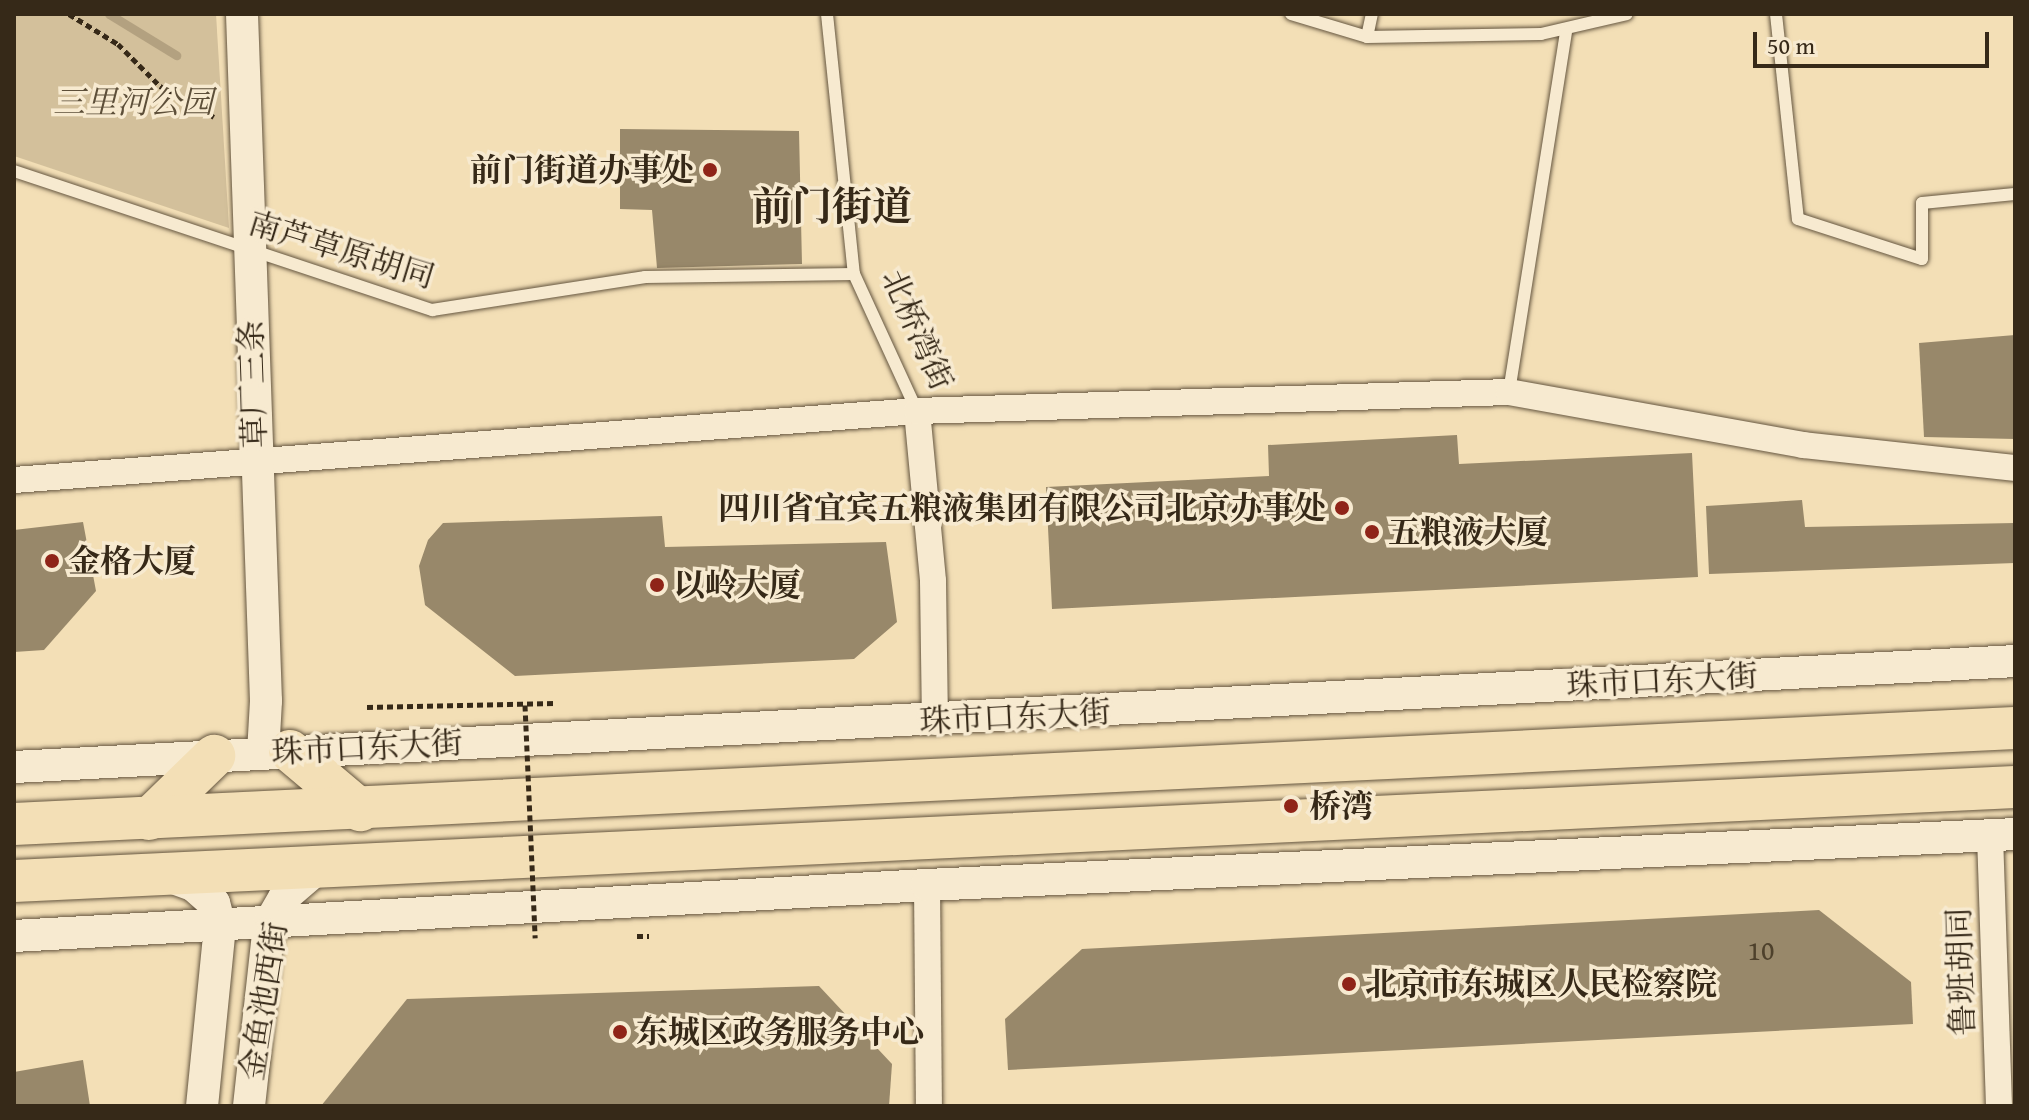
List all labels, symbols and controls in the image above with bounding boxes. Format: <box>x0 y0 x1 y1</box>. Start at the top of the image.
scale bar <box>1757 16 1993 66</box>
text: 50 m <box>1767 28 1815 63</box>
park label: 三里河公园 <box>53 83 213 121</box>
place label: 前门街道办事处 <box>470 151 694 189</box>
marker: 前门街道办事处 <box>701 161 719 179</box>
district label: 前门街道 <box>752 182 912 230</box>
street label: 南芦草原胡同 <box>244 204 438 296</box>
street label: 北桥湾街 <box>873 264 961 396</box>
street label: 草厂三条 <box>232 319 274 449</box>
place label: 四川省宜宾五粮液集团有限公司北京办事处 <box>718 489 1326 527</box>
marker: 四川省宜宾五粮液集团有限公司北京办事处 <box>1333 499 1351 517</box>
place label: 五粮液大厦 <box>1388 513 1548 551</box>
marker: 五粮液大厦 <box>1363 523 1381 541</box>
place label: 金格大厦 <box>68 542 196 580</box>
marker: 金格大厦 <box>43 552 61 570</box>
place label: 以岭大厦 <box>673 566 801 604</box>
marker: 以岭大厦 <box>648 576 666 594</box>
street label: 珠市口东大街 <box>1565 657 1759 705</box>
street label: 珠市口东大街 <box>918 693 1112 741</box>
street label: 珠市口东大街 <box>270 724 464 772</box>
place label: 桥湾 <box>1309 787 1373 825</box>
marker: 桥湾 <box>1280 795 1302 817</box>
street label: 鲁班胡同 <box>1940 907 1982 1037</box>
street label: 金鱼池西街 <box>233 919 295 1083</box>
house number: 10 <box>1748 933 1774 967</box>
place label: 北京市东城区人民检察院 <box>1365 965 1717 1003</box>
marker: 北京市东城区人民检察院 <box>1340 975 1358 993</box>
place label: 东城区政务服务中心 <box>636 1013 924 1051</box>
marker: 东城区政务服务中心 <box>611 1023 629 1041</box>

